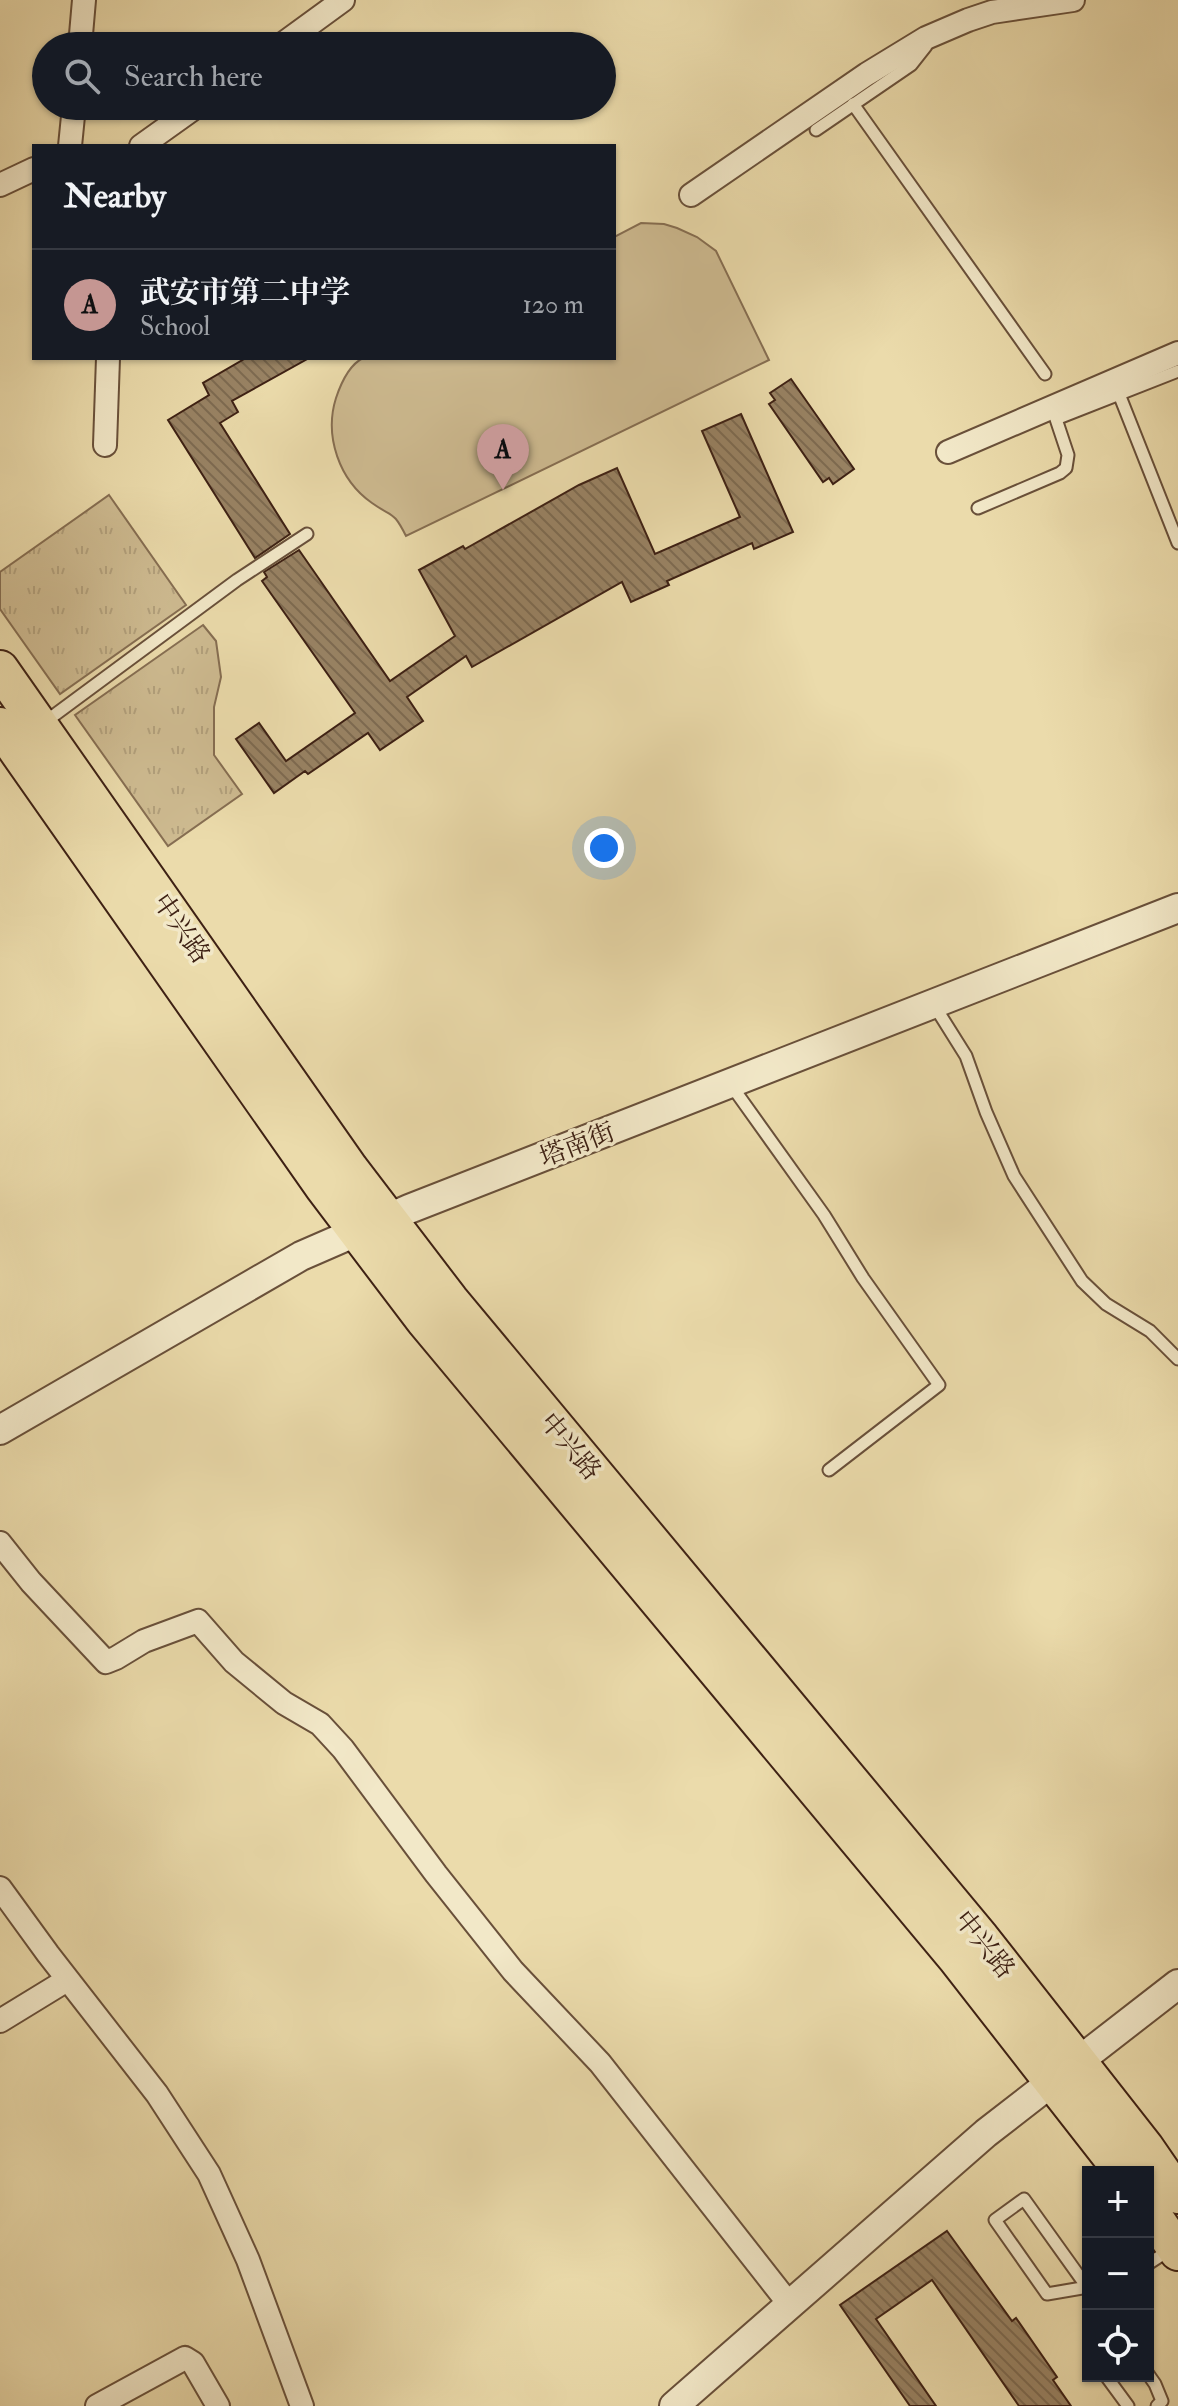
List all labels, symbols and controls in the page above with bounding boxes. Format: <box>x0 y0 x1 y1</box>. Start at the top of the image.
search box <box>32 32 616 120</box>
icon: search <box>60 54 104 98</box>
text: Search here <box>124 58 263 95</box>
text: Nearby <box>64 175 166 218</box>
text: 武安市第二中学 <box>140 274 350 311</box>
text: A <box>82 289 98 321</box>
text: 120 m <box>523 289 584 321</box>
text: School <box>140 311 210 343</box>
pin: A <box>477 424 529 490</box>
your location <box>584 828 624 868</box>
street label: 中兴路 <box>146 887 217 970</box>
street label: 塔南街 <box>535 1116 620 1174</box>
street label: 中兴路 <box>533 1406 608 1487</box>
street label: 中兴路 <box>947 1904 1021 1985</box>
map controls <box>1082 2166 1154 2382</box>
button: + <box>1082 2166 1154 2238</box>
button: − <box>1082 2238 1154 2310</box>
button: locate <box>1082 2310 1154 2382</box>

